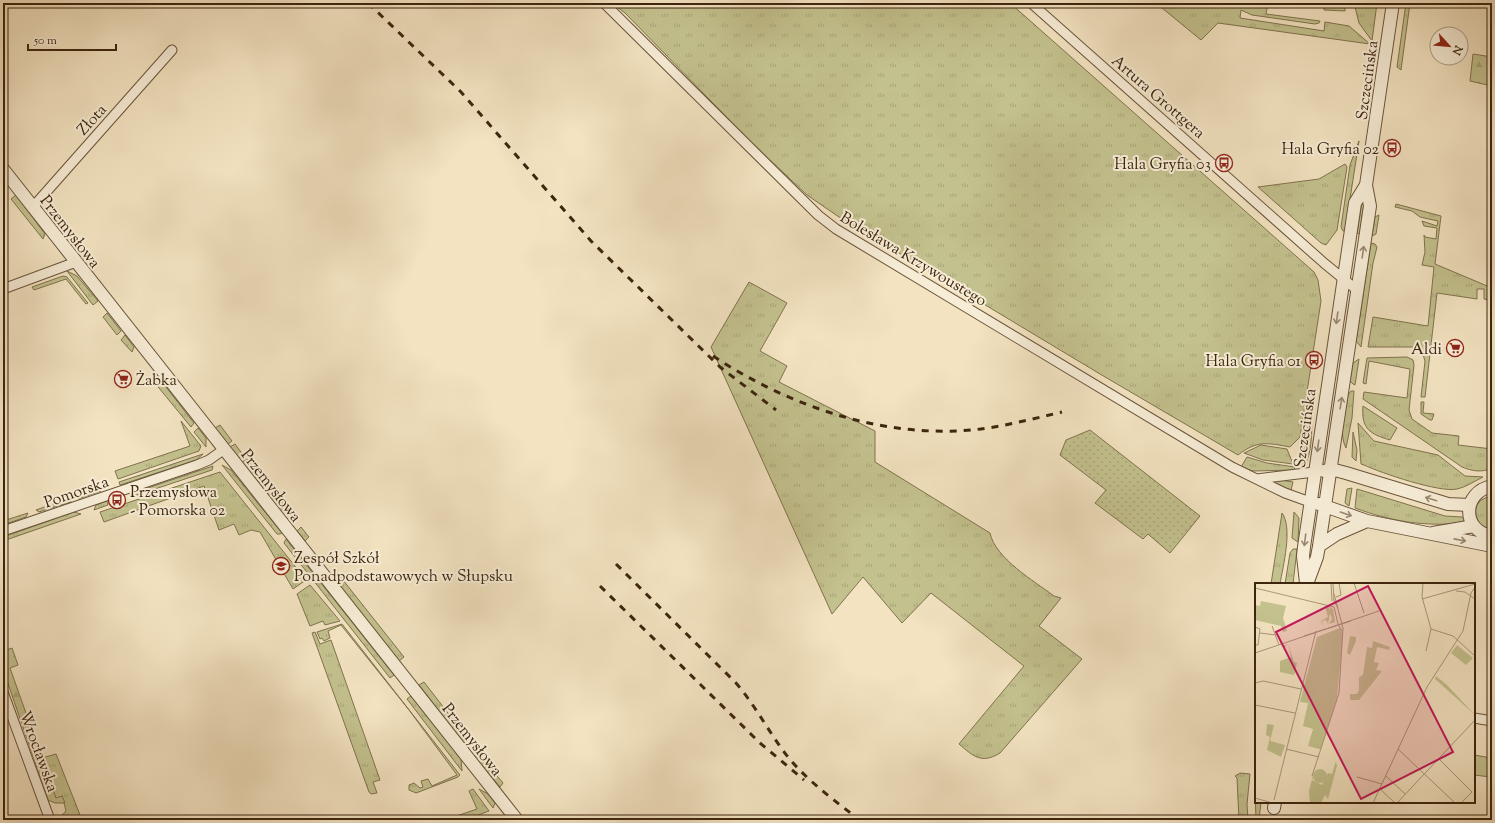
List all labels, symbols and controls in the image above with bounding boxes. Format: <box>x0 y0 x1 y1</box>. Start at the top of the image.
scale bar <box>28 26 116 52</box>
north arrow <box>1429 26 1469 66</box>
text: 50 m <box>33 32 57 50</box>
street label: Szczecińska <box>1352 39 1386 122</box>
text: N <box>1448 42 1467 58</box>
street label: Artura Grottgera <box>1106 51 1210 145</box>
street label: Złota <box>73 100 113 141</box>
bus stop icon: Hala Gryfia 02 <box>1382 138 1402 158</box>
place label: Hala Gryfia 02 <box>1281 139 1380 162</box>
bus stop icon: Hala Gryfia 03 <box>1214 153 1234 173</box>
place label: Hala Gryfia 03 <box>1114 154 1211 177</box>
street label: Przemysłowa <box>33 191 105 274</box>
street label: Bolesława Krzywoustego <box>835 207 991 313</box>
one-way arrow <box>1359 246 1367 259</box>
one-way arrow <box>1333 311 1341 324</box>
supermarket icon: Aldi <box>1445 338 1465 358</box>
place label: Aldi <box>1411 339 1442 362</box>
bus stop icon: Hala Gryfia 01 <box>1304 350 1324 370</box>
place label: Hala Gryfia 01 <box>1205 351 1302 374</box>
supermarket icon: Żabka <box>113 369 133 389</box>
place label: Żabka <box>136 370 178 393</box>
street label: Szczecińska <box>1290 387 1324 470</box>
one-way arrow <box>1337 397 1345 410</box>
one-way arrow <box>1314 439 1322 452</box>
street label: Przemysłowa <box>234 445 306 528</box>
street label: Pomorska <box>41 471 113 515</box>
place label: Przemysłowa - Pomorska 02 <box>130 482 226 523</box>
bus stop icon: Przemysłowa - Pomorska 02 <box>107 490 127 510</box>
one-way arrow <box>1425 495 1438 502</box>
one-way arrow <box>1340 511 1353 518</box>
one-way arrow <box>1301 533 1309 546</box>
one-way arrow <box>1453 536 1466 544</box>
place label: Zespół Szkół Ponadpodstawowych w Słupsku <box>294 548 513 589</box>
school or university icon: Zespół Szkół Ponadpodstawowych w Słupsku <box>271 556 291 576</box>
inset map <box>1255 583 1475 803</box>
street label: Przemysłowa <box>435 699 507 782</box>
street label: Wrocławska <box>12 708 63 796</box>

